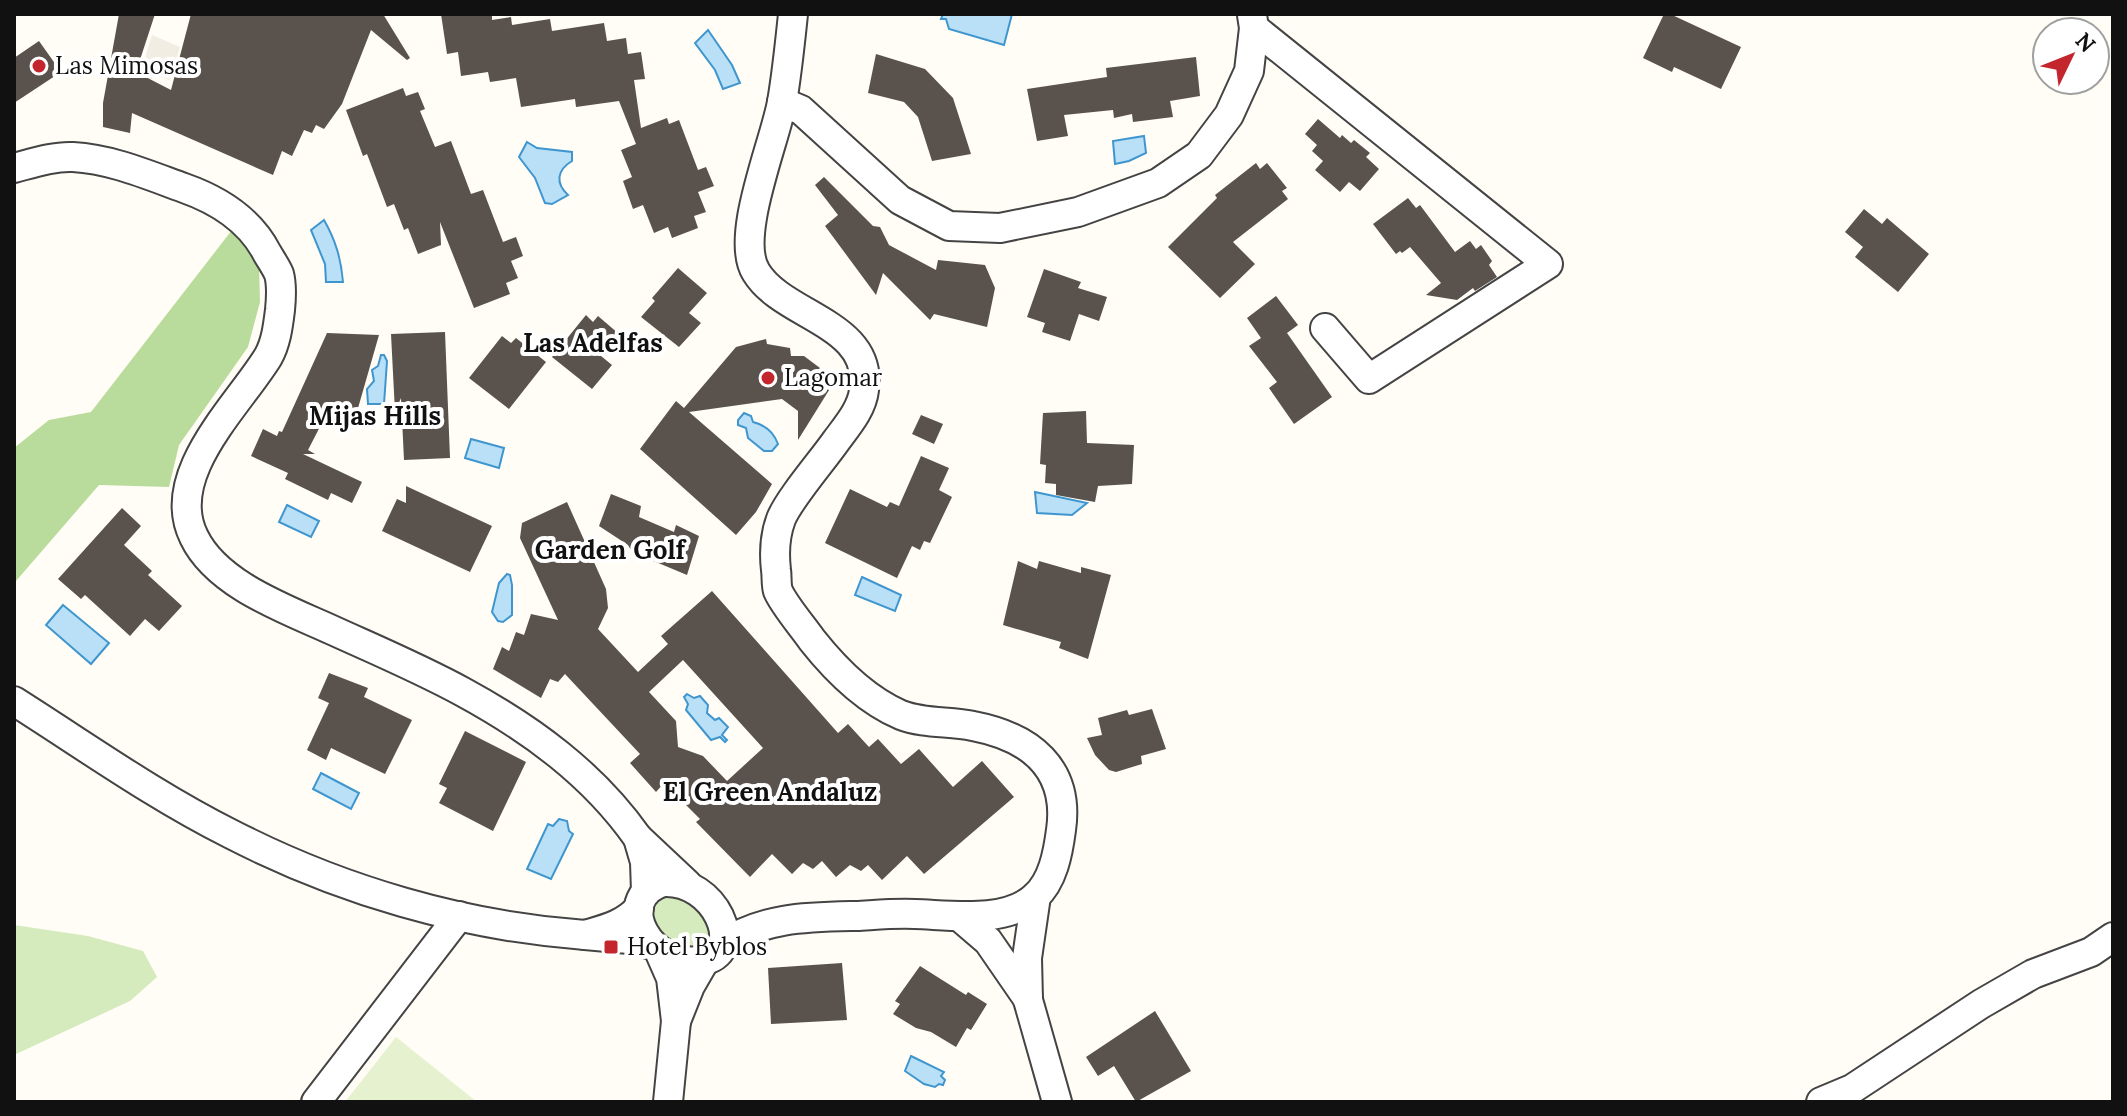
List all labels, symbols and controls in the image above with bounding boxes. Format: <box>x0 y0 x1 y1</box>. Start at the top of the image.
north arrow <box>2031 16 2111 96</box>
text: N <box>2070 27 2102 58</box>
place label: Las Mimosas <box>55 50 198 81</box>
marker: Las Mimosas <box>30 57 48 75</box>
district label: Las Adelfas <box>523 326 663 359</box>
place label: Lagomar <box>784 362 883 393</box>
marker: Lagomar <box>759 369 777 387</box>
district label: Mijas Hills <box>309 399 441 432</box>
district label: Garden Golf <box>535 533 688 566</box>
district label: El Green Andaluz <box>663 775 877 808</box>
place label: Hotel Byblos <box>627 931 767 962</box>
marker: Hotel Byblos <box>602 938 620 956</box>

